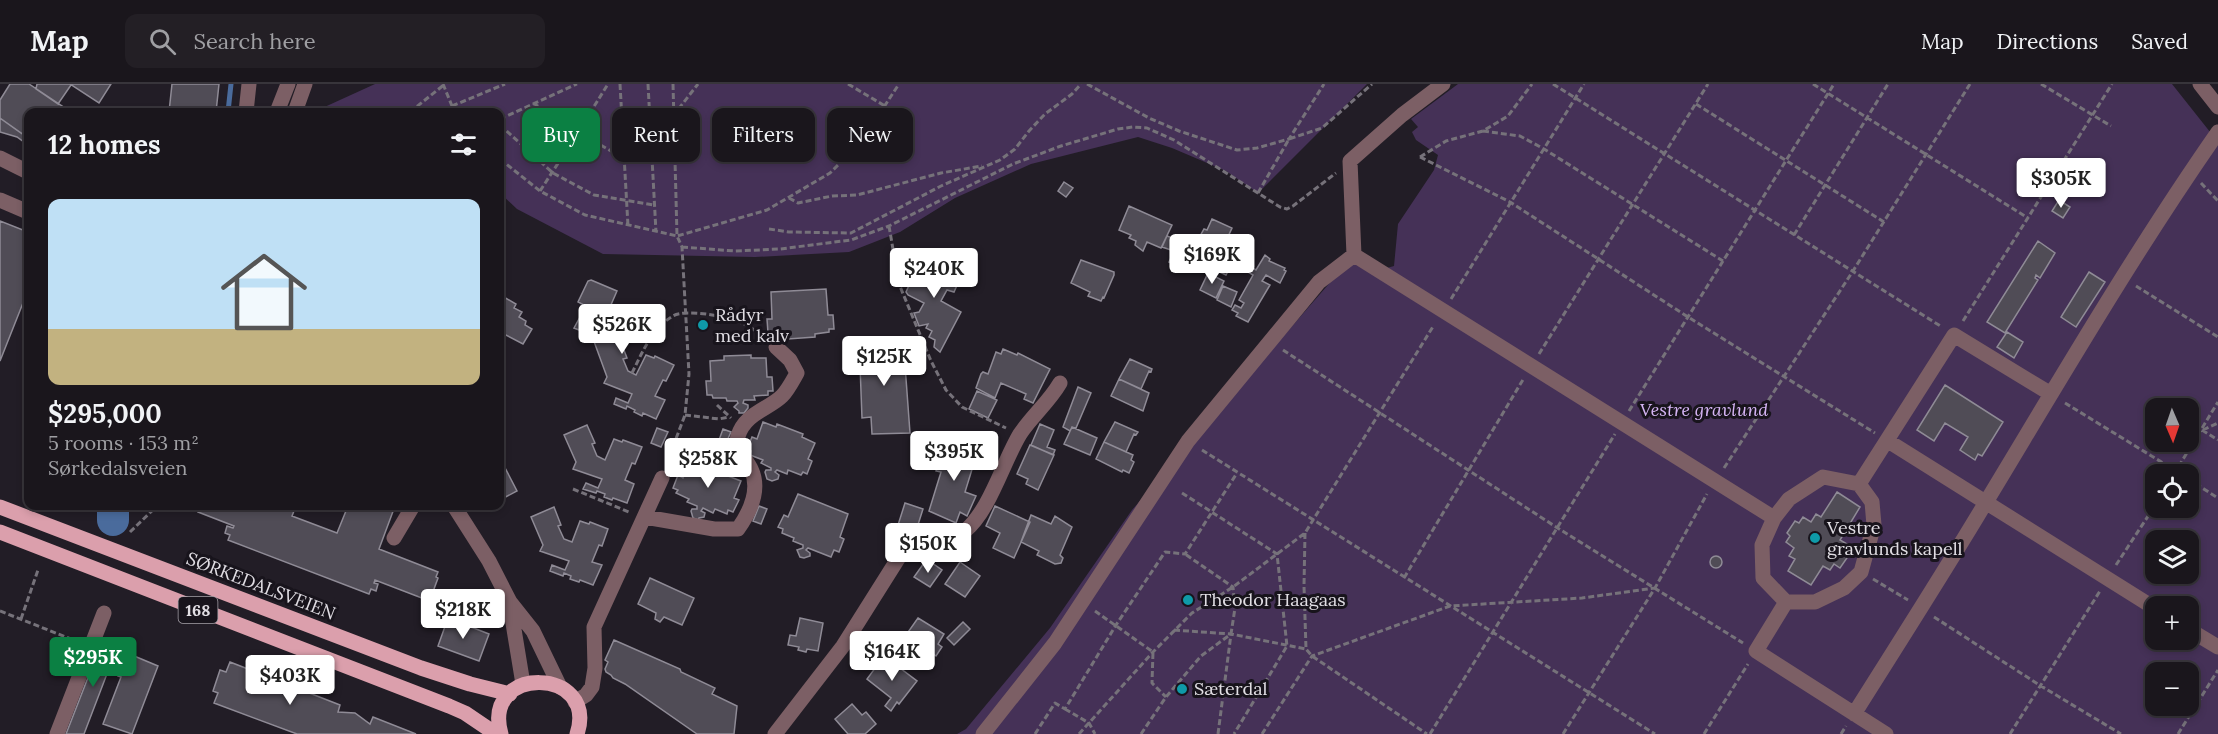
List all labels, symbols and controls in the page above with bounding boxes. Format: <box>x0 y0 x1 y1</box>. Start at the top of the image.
search box <box>125 14 545 68</box>
text: Map <box>30 23 89 59</box>
icon: search <box>146 25 179 58</box>
text: Search here <box>194 27 316 55</box>
text: Map <box>1921 28 1964 55</box>
text: Directions <box>1997 28 2098 55</box>
text: Saved <box>2131 28 2188 55</box>
chip: Buy <box>522 108 600 162</box>
chip: Rent <box>612 108 700 162</box>
chip: Filters <box>712 108 815 162</box>
chip: New <box>827 108 913 162</box>
text: 12 homes <box>48 128 161 161</box>
icon: filters <box>447 128 480 161</box>
pin: $305K <box>2019 158 2103 209</box>
text: $305K <box>2031 165 2091 190</box>
pin: $169K <box>1170 234 1254 285</box>
icon: home <box>210 238 318 346</box>
text: $169K <box>1183 241 1241 266</box>
pin: $240K <box>892 248 976 299</box>
text: $240K <box>904 255 964 280</box>
place label: Rådyr med kalv <box>715 303 790 347</box>
pin: $526K <box>580 304 664 355</box>
text: $526K <box>593 311 651 336</box>
marker: Rådyr med kalv <box>696 318 710 332</box>
pin: $125K <box>842 336 926 387</box>
text: $125K <box>856 343 912 368</box>
text: $295,000 <box>48 397 162 430</box>
park label: Vestre gravlund <box>1640 398 1768 421</box>
north arrow <box>2145 398 2199 452</box>
map controls <box>2145 398 2199 716</box>
text: 5 rooms · 153 m² <box>48 430 199 455</box>
pin: $395K <box>912 431 996 482</box>
pin: $258K <box>666 438 750 489</box>
text: $395K <box>924 438 984 463</box>
text: $258K <box>679 445 737 470</box>
text: Sørkedalsveien <box>48 455 187 480</box>
button: locate <box>2145 464 2199 518</box>
place label: Vestre gravlunds kapell <box>1826 516 1963 560</box>
pin: $150K <box>886 523 970 574</box>
text: $150K <box>899 530 957 555</box>
button: layers <box>2145 530 2199 584</box>
marker: Vestre gravlunds kapell <box>1808 531 1822 545</box>
street label: SØRKEDALSVEIEN <box>183 546 339 625</box>
place label: Theodor Haagaas <box>1200 588 1346 611</box>
pin: $218K <box>421 589 505 640</box>
marker: Theodor Haagaas <box>1181 593 1195 607</box>
text: $218K <box>435 596 491 621</box>
button: + <box>2145 596 2199 650</box>
road number: 168 <box>178 597 218 623</box>
pin: $164K <box>850 631 934 682</box>
pin: $295K <box>51 637 135 688</box>
text: $164K <box>864 638 920 663</box>
text: $295K <box>64 644 122 669</box>
pin: $403K <box>248 655 332 706</box>
text: $403K <box>260 662 320 687</box>
button: − <box>2145 662 2199 716</box>
place label: Sæterdal <box>1194 677 1268 700</box>
marker: Sæterdal <box>1175 682 1189 696</box>

